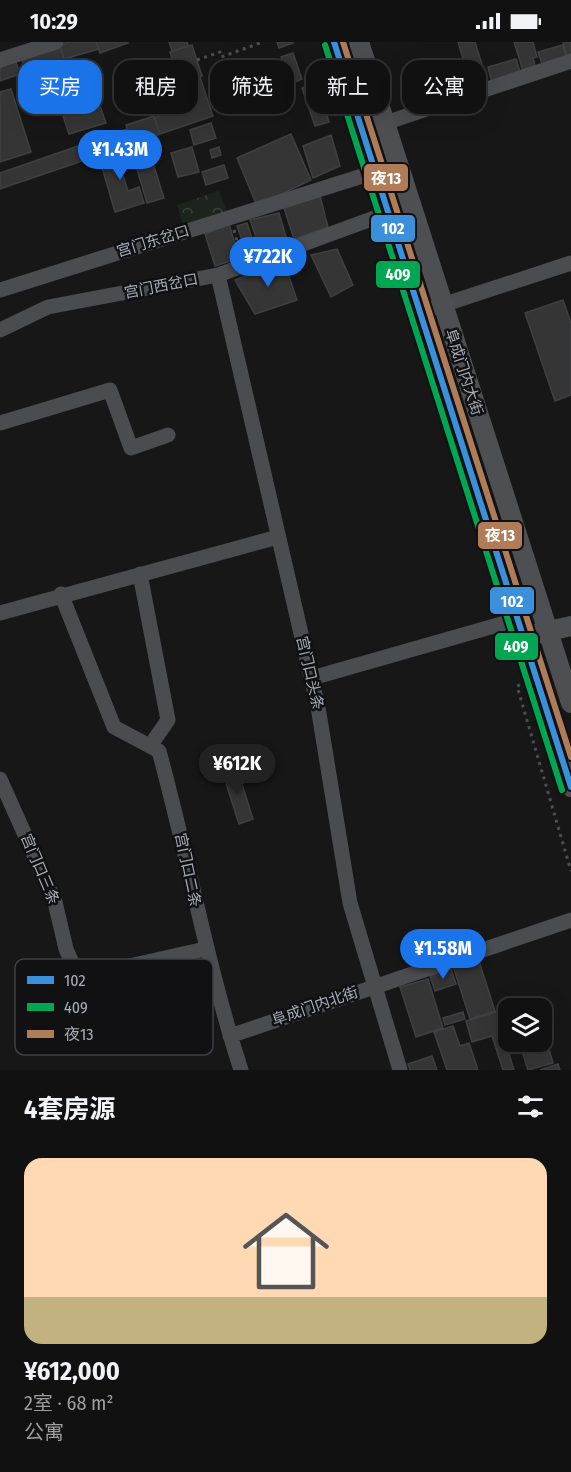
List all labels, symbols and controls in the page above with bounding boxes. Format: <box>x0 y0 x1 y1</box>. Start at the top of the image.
text: 10:29 <box>30 8 78 35</box>
chip: 买房 <box>18 60 102 114</box>
chip: 租房 <box>114 60 198 114</box>
chip: 筛选 <box>210 60 294 114</box>
chip: 新上 <box>306 60 390 114</box>
chip: 公寓 <box>402 60 486 114</box>
pin: ¥1.43M <box>71 130 169 181</box>
text: ¥1.43M <box>92 137 148 161</box>
line badge: 夜13 <box>363 163 409 192</box>
text: 夜13 <box>371 169 402 188</box>
line badge: 102 <box>370 214 416 243</box>
text: 102 <box>382 219 405 238</box>
street label: 宫门东岔口 <box>114 221 192 261</box>
pin: ¥722K <box>226 237 310 288</box>
text: ¥722K <box>244 244 292 268</box>
line badge: 409 <box>375 260 421 289</box>
text: 409 <box>385 265 411 284</box>
street label: 宫门西岔口 <box>122 270 200 302</box>
street label: 阜成门内大街 <box>442 326 486 418</box>
line badge: 夜13 <box>477 521 523 550</box>
text: 夜13 <box>485 526 516 545</box>
line badge: 102 <box>489 586 535 615</box>
text: 102 <box>501 592 524 611</box>
line badge: 409 <box>494 632 539 661</box>
street label: 宫门口头条 <box>293 634 327 712</box>
text: 409 <box>503 637 529 656</box>
pin: ¥612K <box>195 744 279 795</box>
text: ¥612K <box>213 751 261 775</box>
street label: 宫门口三条 <box>17 831 63 907</box>
street label: 宫门口二条 <box>171 831 205 909</box>
pin: ¥1.58M <box>394 929 492 980</box>
text: ¥1.58M <box>414 936 472 960</box>
legend <box>15 959 213 1055</box>
text: 102 <box>64 971 85 990</box>
street label: 阜成门内北街 <box>270 983 360 1029</box>
text: 409 <box>64 998 88 1017</box>
map controls <box>498 998 552 1052</box>
button: layers <box>498 998 552 1052</box>
text: 夜13 <box>64 1025 93 1044</box>
icon: filters <box>514 1090 547 1123</box>
text: 4套房源 <box>24 1094 115 1125</box>
icon: home <box>232 1197 340 1305</box>
text: ¥612,000 <box>24 1356 120 1387</box>
text: 2室 · 68 m² <box>24 1391 114 1415</box>
text: 公寓 <box>24 1420 64 1444</box>

